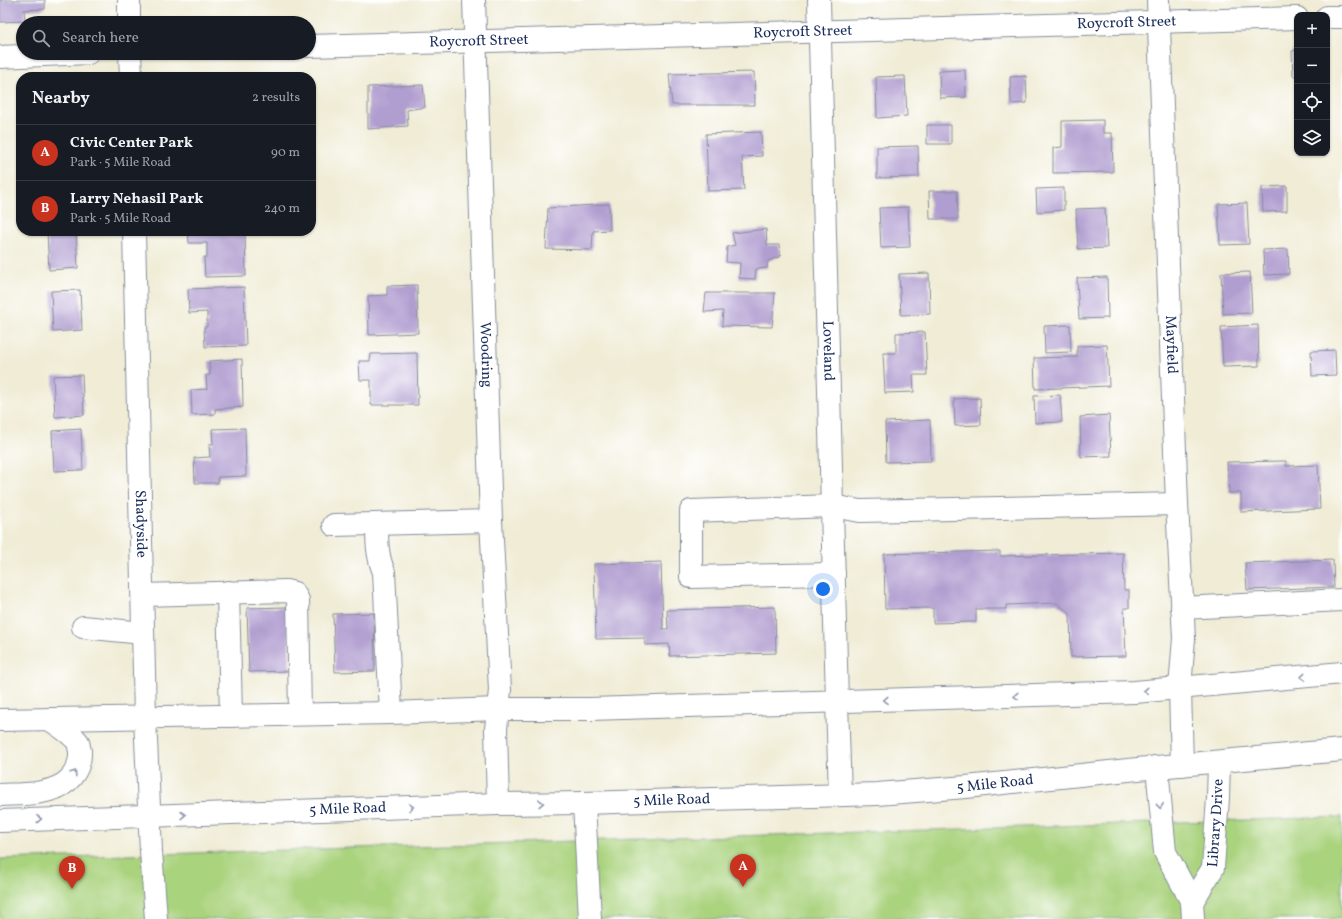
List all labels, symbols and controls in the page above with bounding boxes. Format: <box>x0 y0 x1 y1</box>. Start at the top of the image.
street label: Roycroft Street <box>1077 11 1177 35</box>
map controls <box>1294 12 1330 156</box>
button: + <box>1294 12 1330 48</box>
search box <box>16 16 316 60</box>
street label: Roycroft Street <box>753 20 853 44</box>
icon: search <box>30 27 52 49</box>
text: Search here <box>62 28 139 49</box>
street label: Roycroft Street <box>429 29 529 53</box>
button: − <box>1294 48 1330 84</box>
button: locate <box>1294 84 1330 120</box>
text: Nearby <box>32 87 90 110</box>
text: 2 results <box>252 89 300 107</box>
button: layers <box>1294 120 1330 156</box>
text: Civic Center Park <box>70 133 193 154</box>
text: A <box>40 144 50 162</box>
text: 90 m <box>271 144 300 162</box>
text: Park · 5 Mile Road <box>70 154 171 172</box>
text: Larry Nehasil Park <box>70 189 203 210</box>
text: B <box>41 200 49 218</box>
text: 240 m <box>264 200 300 218</box>
text: Park · 5 Mile Road <box>70 210 171 228</box>
street label: Mayfield <box>1159 315 1183 374</box>
street label: Loveland <box>817 320 839 381</box>
street label: Woodring <box>474 322 497 388</box>
street label: Shadyside <box>129 490 152 558</box>
your location <box>813 579 833 599</box>
one-way arrow <box>1300 672 1306 681</box>
one-way arrow <box>1143 687 1149 696</box>
one-way arrow <box>1013 692 1019 700</box>
one-way arrow <box>883 696 889 704</box>
street label: 5 Mile Road <box>956 769 1035 798</box>
one-way arrow <box>69 770 76 777</box>
street label: Library Drive <box>1203 779 1229 868</box>
street label: 5 Mile Road <box>633 789 711 812</box>
street label: 5 Mile Road <box>309 797 387 821</box>
one-way arrow <box>538 799 544 807</box>
one-way arrow <box>408 803 414 811</box>
one-way arrow <box>1155 803 1164 809</box>
one-way arrow <box>180 811 186 819</box>
one-way arrow <box>36 815 42 824</box>
pin: A <box>730 854 756 887</box>
pin: B <box>59 856 85 889</box>

